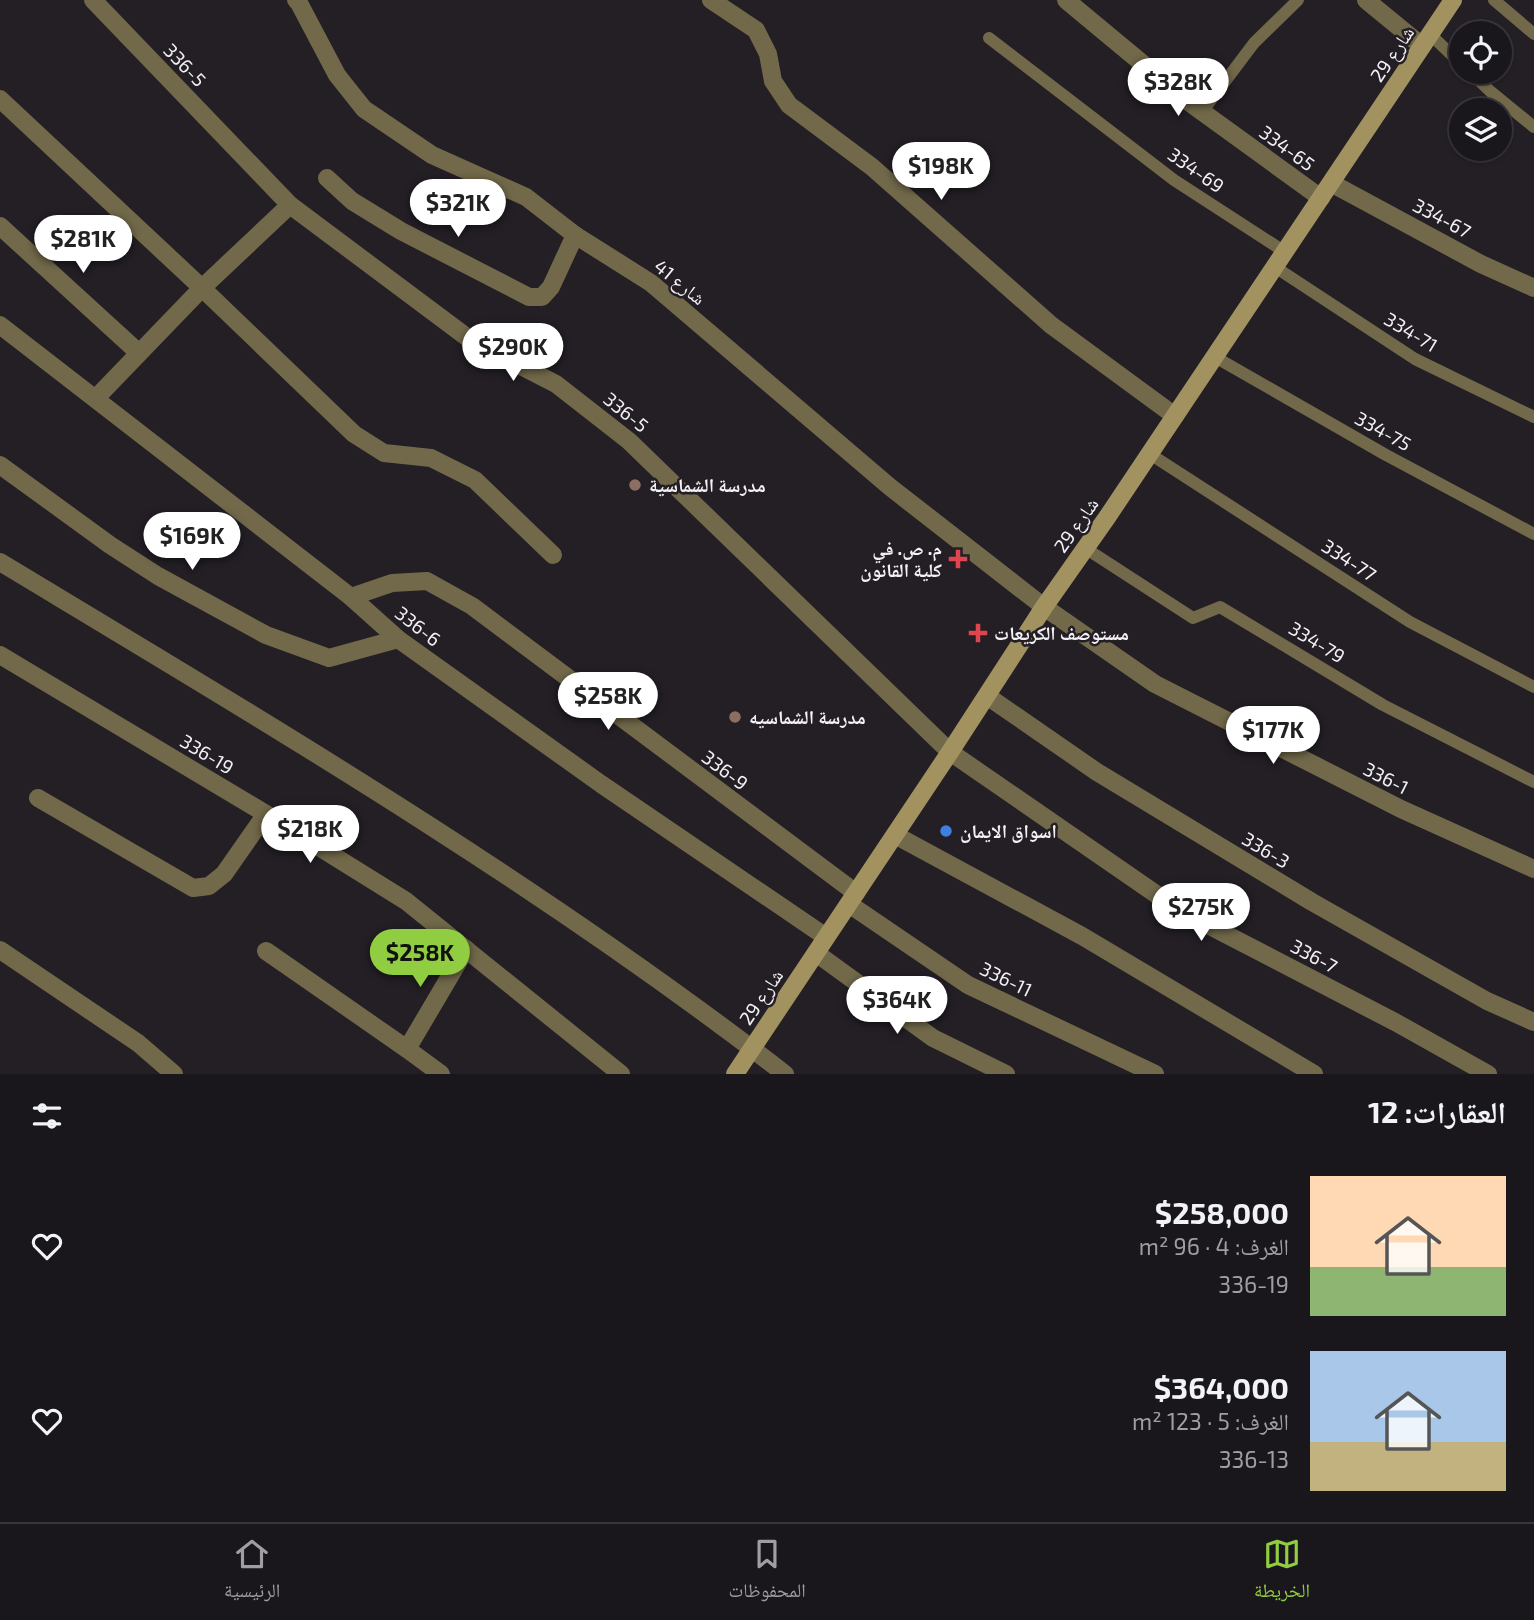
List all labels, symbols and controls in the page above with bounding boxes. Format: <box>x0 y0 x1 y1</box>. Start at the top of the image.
map controls <box>1449 21 1512 161</box>
button: locate <box>1449 21 1512 84</box>
street label: شارع 29 <box>1365 22 1419 86</box>
street label: 336-5 <box>159 38 211 91</box>
pin: $328K <box>1129 58 1227 118</box>
text: $328K <box>1144 67 1212 95</box>
button: layers <box>1449 98 1512 161</box>
street label: 334-65 <box>1255 120 1319 175</box>
pin: $198K <box>892 142 990 202</box>
street label: 334-69 <box>1164 142 1229 197</box>
text: $198K <box>908 151 974 179</box>
pin: $321K <box>409 180 507 239</box>
text: $321K <box>426 188 490 216</box>
street label: 334-67 <box>1409 193 1475 242</box>
pin: $281K <box>34 216 132 275</box>
text: $281K <box>50 224 116 252</box>
street label: شارع 41 <box>649 254 711 310</box>
street label: 334-71 <box>1381 307 1442 356</box>
pin: $290K <box>464 324 562 383</box>
text: $290K <box>478 332 548 360</box>
street label: 336-5 <box>599 387 653 437</box>
street label: 334-75 <box>1351 406 1415 455</box>
place label: مدرسة الشماسية <box>649 473 766 497</box>
marker: مدرسة الشماسية <box>627 477 643 493</box>
street label: شارع 29 <box>1048 493 1104 557</box>
pin: $169K <box>143 512 241 572</box>
text: $169K <box>160 521 225 549</box>
street label: 334-77 <box>1318 534 1381 586</box>
place label: م. ص. في كلية القانون <box>860 536 943 582</box>
marker: م. ص. في كلية القانون <box>948 549 968 569</box>
street label: 336-6 <box>391 601 446 650</box>
street label: 334-79 <box>1285 616 1349 667</box>
place label: مستوصف الكريعات <box>994 621 1129 645</box>
marker: مستوصف الكريعات <box>968 623 988 643</box>
pin: $258K <box>559 672 657 732</box>
text: $258K <box>574 681 642 709</box>
place label: مدرسة الشماسيه <box>749 705 866 729</box>
pin: $177K <box>1224 706 1322 766</box>
marker: مدرسة الشماسيه <box>727 709 743 725</box>
text: $177K <box>1242 715 1304 743</box>
street label: 336-19 <box>176 729 238 778</box>
street label: 336-9 <box>698 745 753 794</box>
street label: 336-1 <box>1360 757 1413 799</box>
pin: $218K <box>261 806 359 865</box>
text: $218K <box>277 814 343 842</box>
place label: اسواق الايمان <box>960 819 1057 843</box>
marker: اسواق الايمان <box>938 823 954 839</box>
street label: 336-3 <box>1238 827 1294 873</box>
pin: $275K <box>1152 884 1250 943</box>
text: $275K <box>1168 892 1234 920</box>
pin: $258K <box>371 930 469 989</box>
street label: 336-7 <box>1287 934 1342 977</box>
text: $258K <box>386 938 454 966</box>
street label: 336-11 <box>976 956 1036 1001</box>
street label: شارع 29 <box>734 965 788 1029</box>
pin: $364K <box>848 976 946 1036</box>
text: $364K <box>862 985 932 1013</box>
text: العقارات: 12 <box>1368 1093 1506 1129</box>
icon: filters <box>28 1097 66 1135</box>
text: $258,000 <box>1155 1194 1289 1230</box>
icon: home <box>1366 1204 1450 1288</box>
icon: heart <box>28 1227 66 1265</box>
text: الغرف: 4 · 96 m² <box>1139 1232 1289 1260</box>
text: 336-19 <box>1218 1270 1289 1298</box>
text: $364,000 <box>1154 1369 1289 1405</box>
icon: home <box>1366 1379 1450 1463</box>
icon: heart <box>28 1402 66 1440</box>
text: الغرف: 5 · 123 m² <box>1132 1407 1289 1435</box>
text: 336-13 <box>1219 1445 1289 1473</box>
tab: الرئيسية <box>224 1535 280 1609</box>
tab: المحفوظات <box>729 1535 806 1609</box>
tab: الخريطة <box>1254 1535 1310 1609</box>

